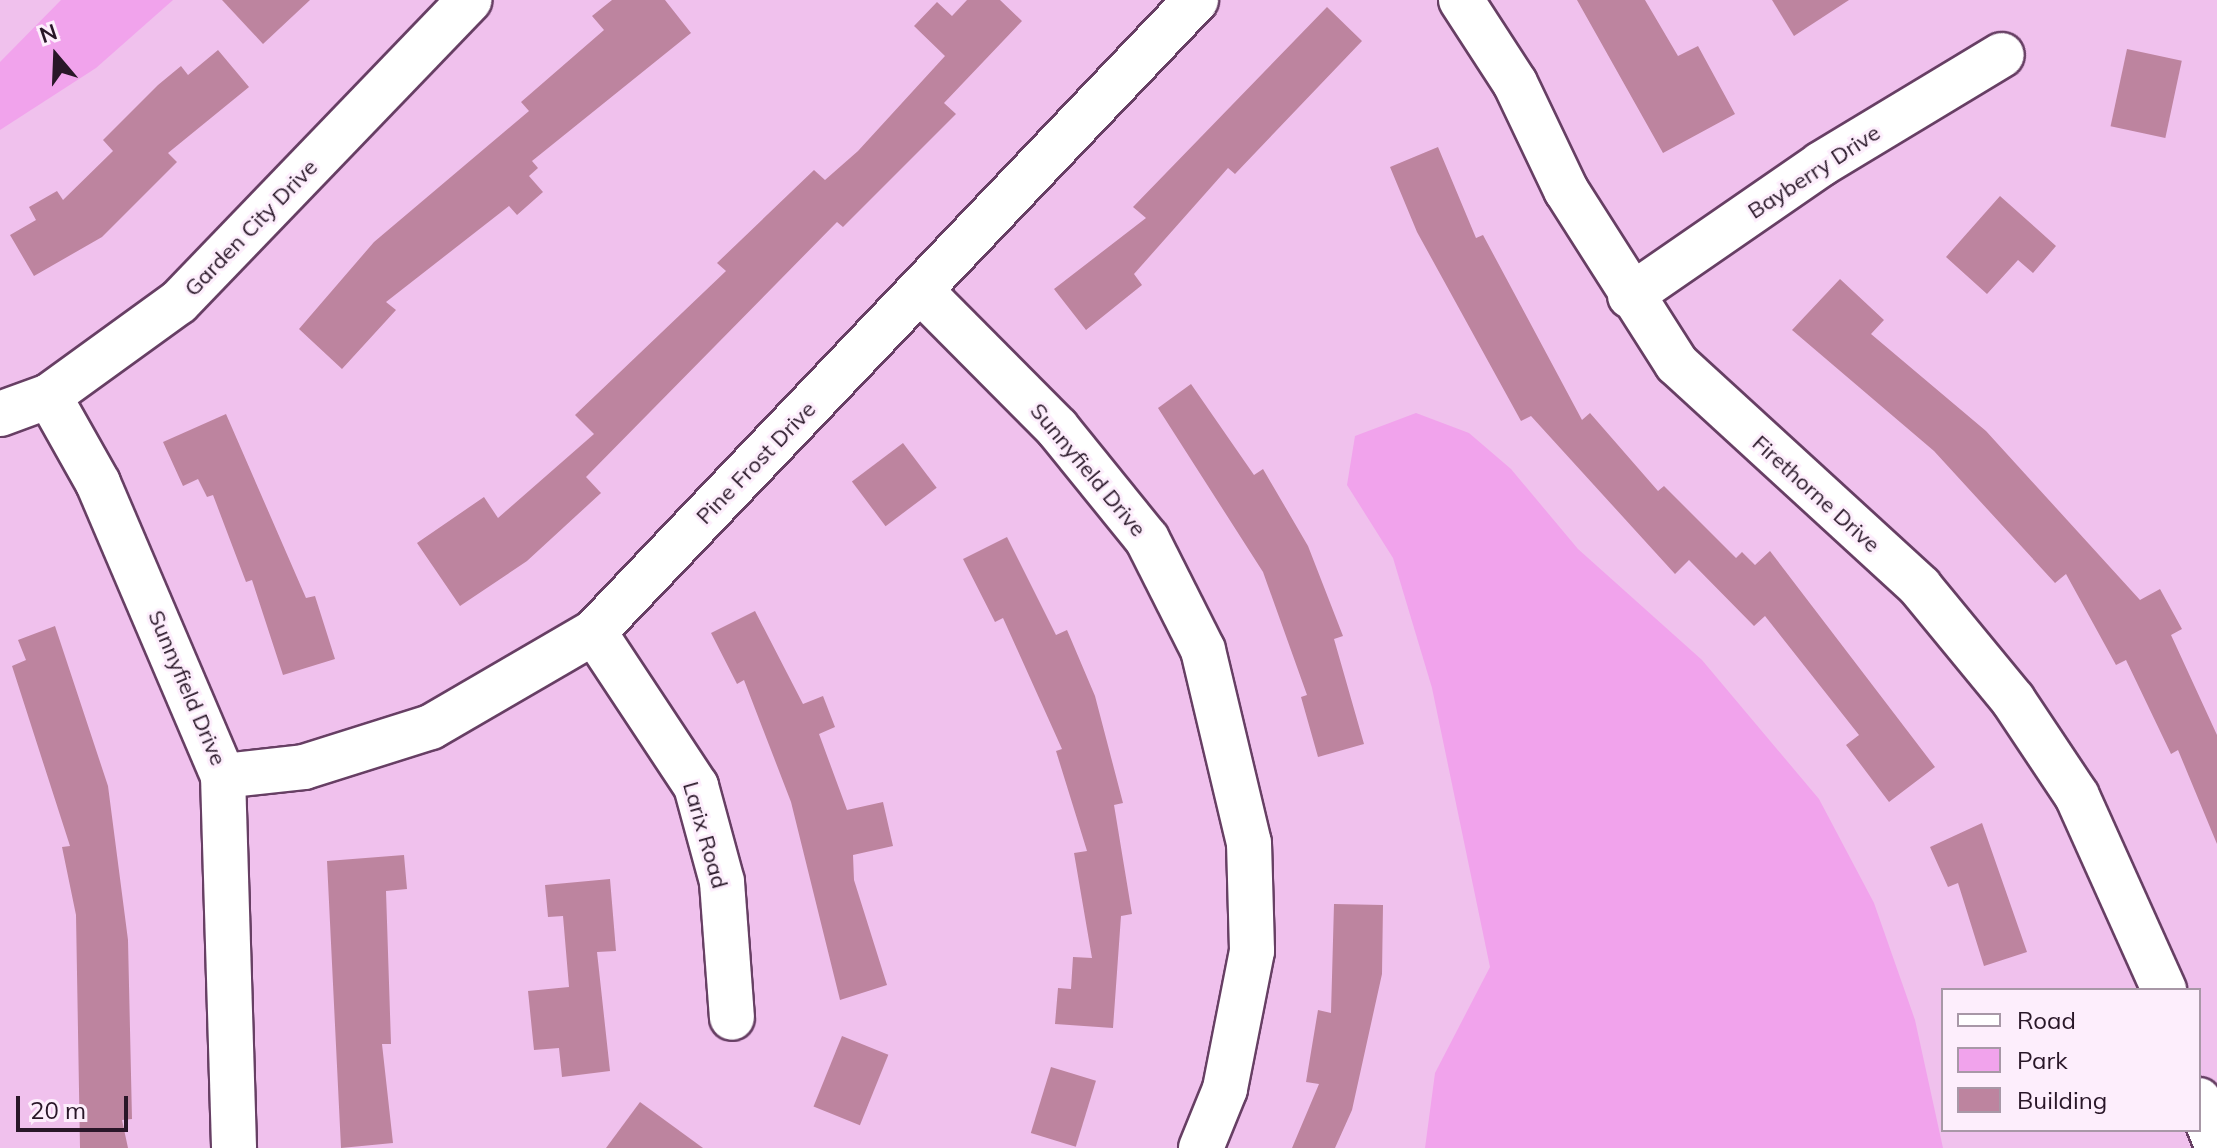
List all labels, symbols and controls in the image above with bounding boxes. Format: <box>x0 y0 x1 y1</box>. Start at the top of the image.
north arrow <box>16 16 96 96</box>
text: N <box>36 17 61 49</box>
street label: Bayberry Drive <box>1743 120 1885 224</box>
street label: Garden City Drive <box>179 154 323 302</box>
street label: Pine Frost Drive <box>691 396 821 530</box>
street label: Sunnyfield Drive <box>1025 398 1151 542</box>
street label: Firethorne Drive <box>1747 430 1885 558</box>
street label: Sunnyfield Drive <box>142 607 232 769</box>
street label: Larix Road <box>677 779 733 891</box>
legend <box>1941 988 2201 1132</box>
text: Road <box>2017 1005 2076 1035</box>
text: Park <box>2017 1045 2068 1075</box>
scale bar <box>20 1080 132 1130</box>
text: Building <box>2017 1085 2107 1115</box>
text: 20 m <box>30 1095 86 1125</box>

